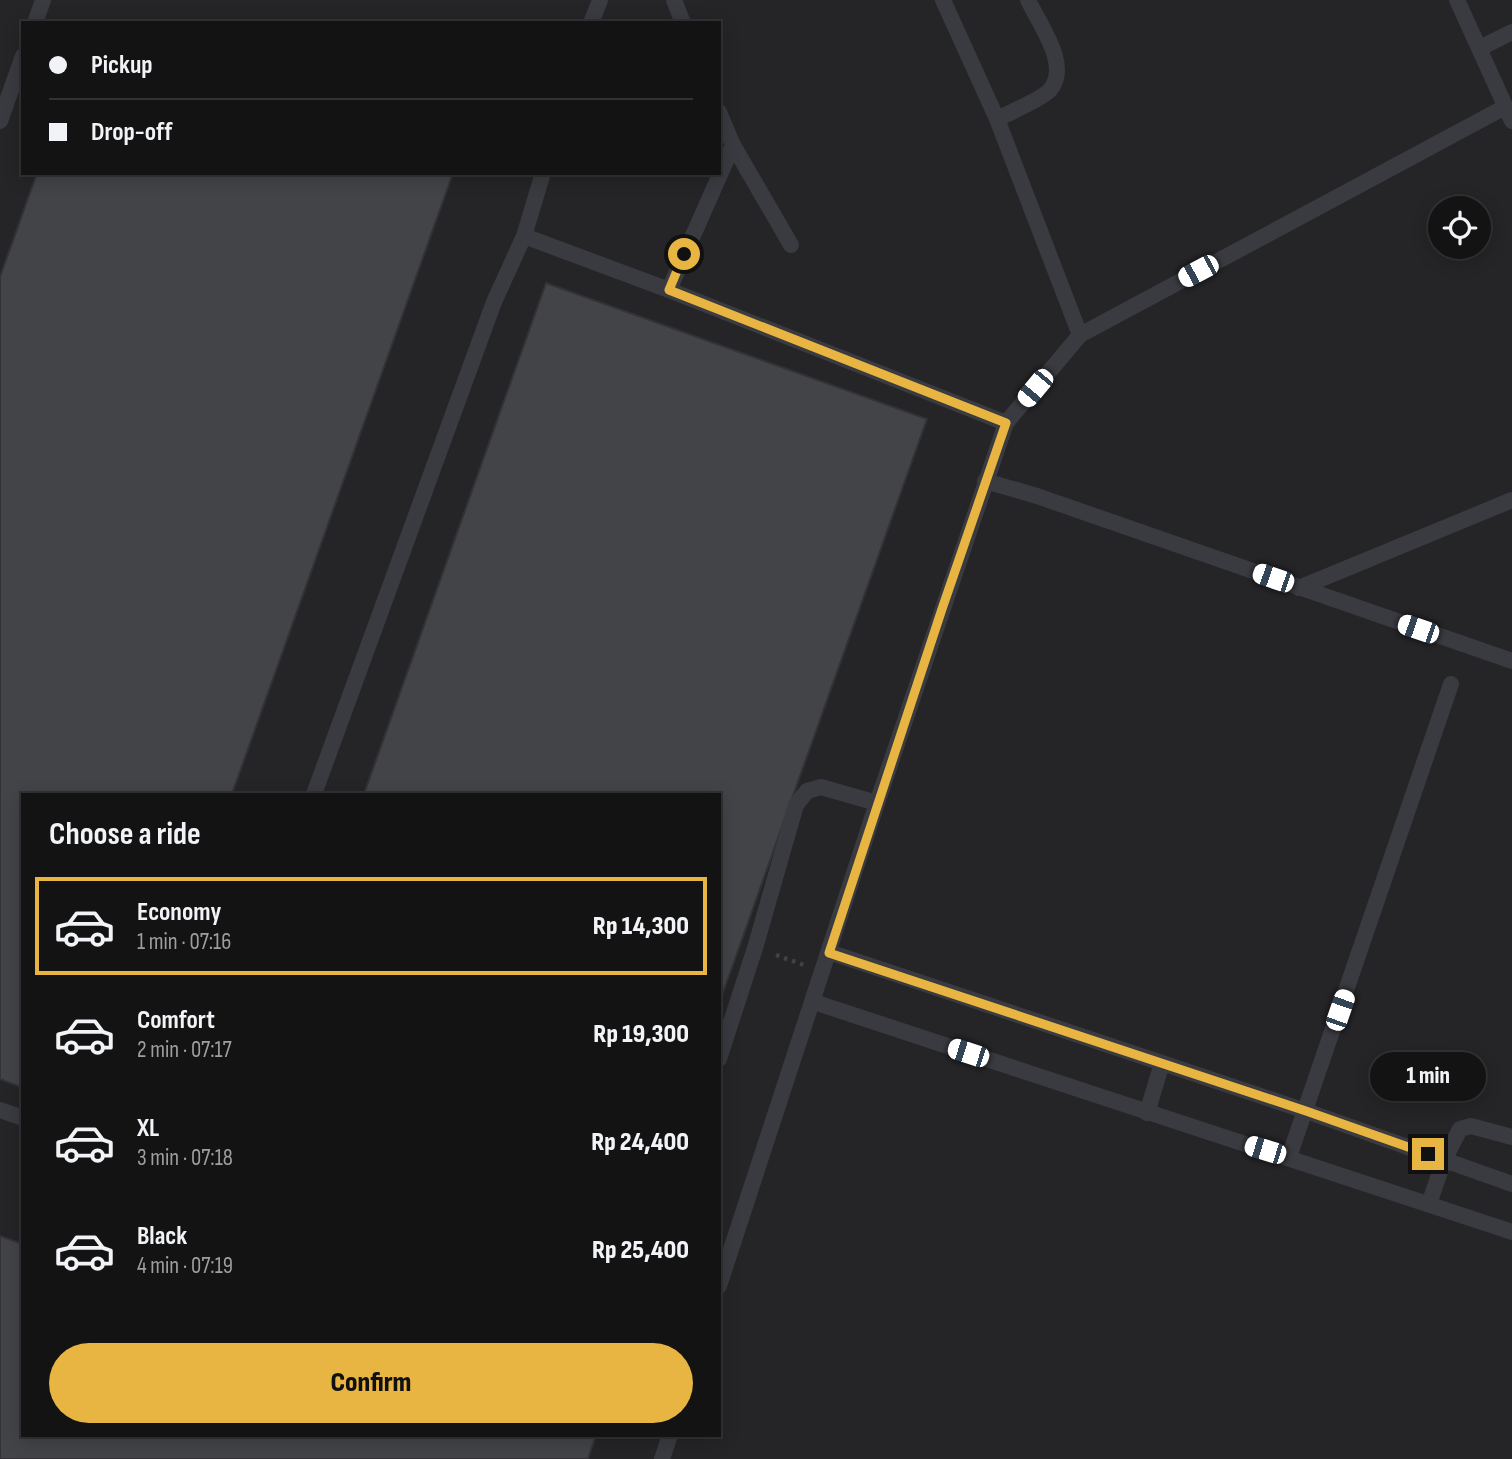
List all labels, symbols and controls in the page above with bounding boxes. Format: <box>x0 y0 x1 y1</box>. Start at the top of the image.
text: Pickup <box>91 50 153 81</box>
text: Drop-off <box>91 117 172 148</box>
map controls <box>1428 196 1491 259</box>
button: locate <box>1428 196 1491 259</box>
route start <box>668 238 700 270</box>
car <box>1175 252 1222 290</box>
car <box>1014 365 1057 411</box>
car <box>1250 561 1297 595</box>
car <box>1395 612 1442 646</box>
text: Choose a ride <box>49 815 201 854</box>
icon: car <box>53 895 116 958</box>
text: Economy <box>137 897 221 928</box>
text: Rp 14,300 <box>593 911 689 942</box>
text: 1 min · 07:16 <box>137 928 231 956</box>
car <box>1324 987 1357 1033</box>
icon: car <box>53 1003 116 1066</box>
text: Comfort <box>137 1005 215 1036</box>
text: Rp 19,300 <box>593 1019 689 1050</box>
text: 2 min · 07:17 <box>137 1036 232 1064</box>
car <box>945 1037 992 1069</box>
callout: 1 min <box>1370 1052 1486 1102</box>
text: 1 min <box>1406 1062 1450 1090</box>
icon: car <box>53 1111 116 1174</box>
text: XL <box>137 1113 159 1144</box>
text: Rp 24,400 <box>591 1127 689 1158</box>
car <box>1242 1134 1289 1166</box>
route end <box>1412 1138 1444 1170</box>
text: 3 min · 07:18 <box>137 1144 233 1172</box>
icon: car <box>53 1219 116 1282</box>
text: Black <box>137 1221 187 1252</box>
text: Rp 25,400 <box>592 1235 689 1266</box>
text: 4 min · 07:19 <box>137 1252 233 1280</box>
button: Confirm <box>49 1343 693 1423</box>

